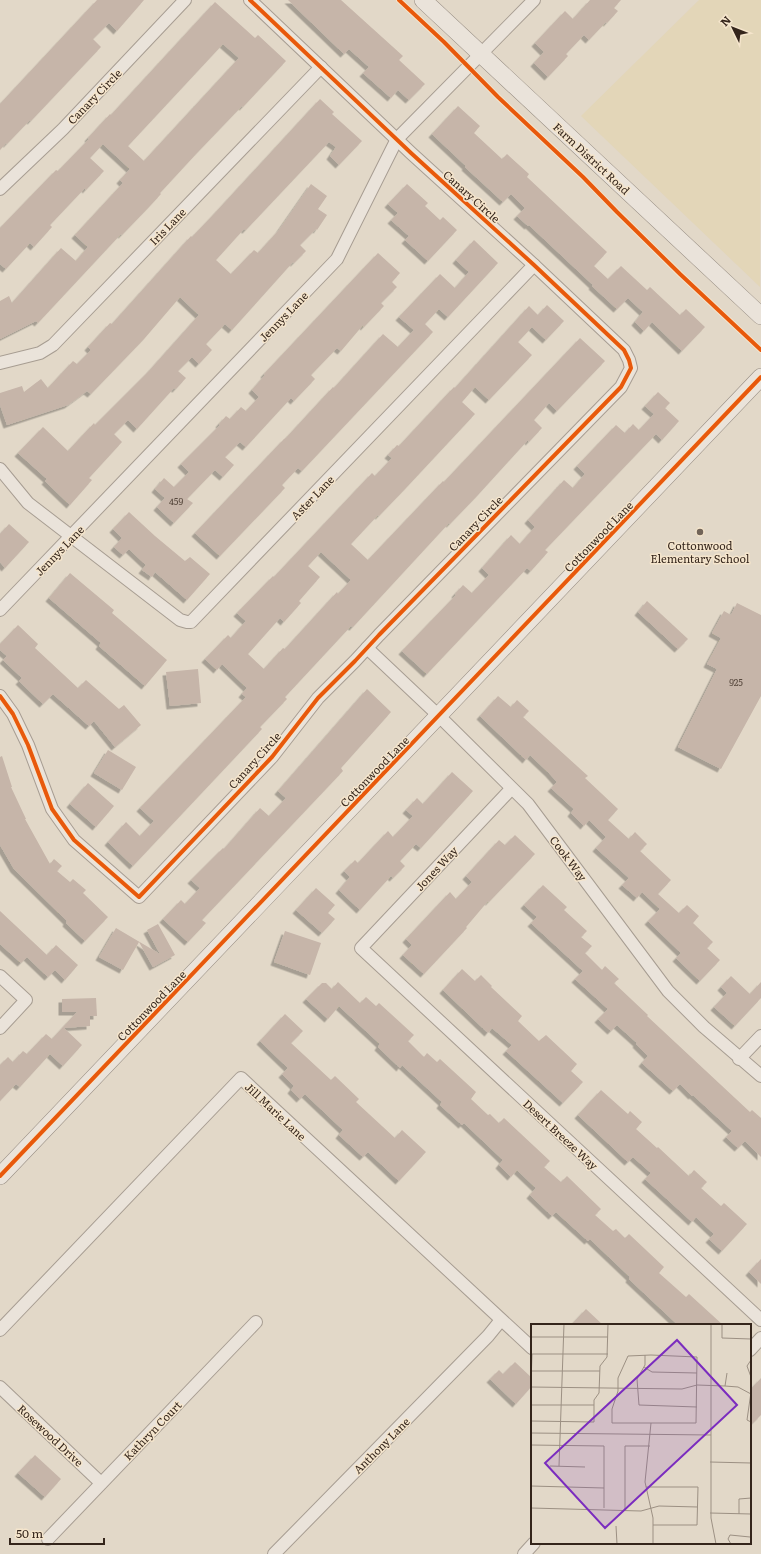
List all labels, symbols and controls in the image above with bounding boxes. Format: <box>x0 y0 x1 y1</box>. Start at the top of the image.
north arrow <box>713 8 753 48</box>
text: N <box>716 12 734 29</box>
street label: Canary Circle <box>63 65 125 127</box>
street label: Farm District Road <box>550 118 634 198</box>
street label: Canary Circle <box>440 166 504 226</box>
street label: Iris Lane <box>145 204 189 248</box>
street label: Jennys Lane <box>255 287 311 345</box>
street label: Aster Lane <box>287 471 337 523</box>
street label: Canary Circle <box>444 492 506 554</box>
house number: 459 <box>169 494 183 508</box>
street label: Cottonwood Lane <box>560 497 636 575</box>
street label: Jennys Lane <box>31 521 87 579</box>
marker: Cottonwood Elementary School <box>695 527 705 537</box>
place label: Cottonwood Elementary School <box>651 537 750 566</box>
house number: 925 <box>729 675 743 689</box>
street label: Canary Circle <box>224 728 284 792</box>
street label: Cottonwood Lane <box>336 732 412 810</box>
street label: Cook Way <box>547 832 592 884</box>
street label: Jones Way <box>411 842 461 894</box>
street label: Cottonwood Lane <box>113 966 189 1044</box>
street label: Jill Marie Lane <box>242 1078 310 1144</box>
street label: Desert Breeze Way <box>520 1095 602 1173</box>
inset map <box>531 1324 751 1544</box>
street label: Kathryn Court <box>119 1396 185 1463</box>
street label: Rosewood Drive <box>15 1400 88 1470</box>
street label: Anthony Lane <box>349 1413 413 1477</box>
scale bar <box>10 1520 104 1546</box>
text: 50 m <box>16 1524 43 1542</box>

